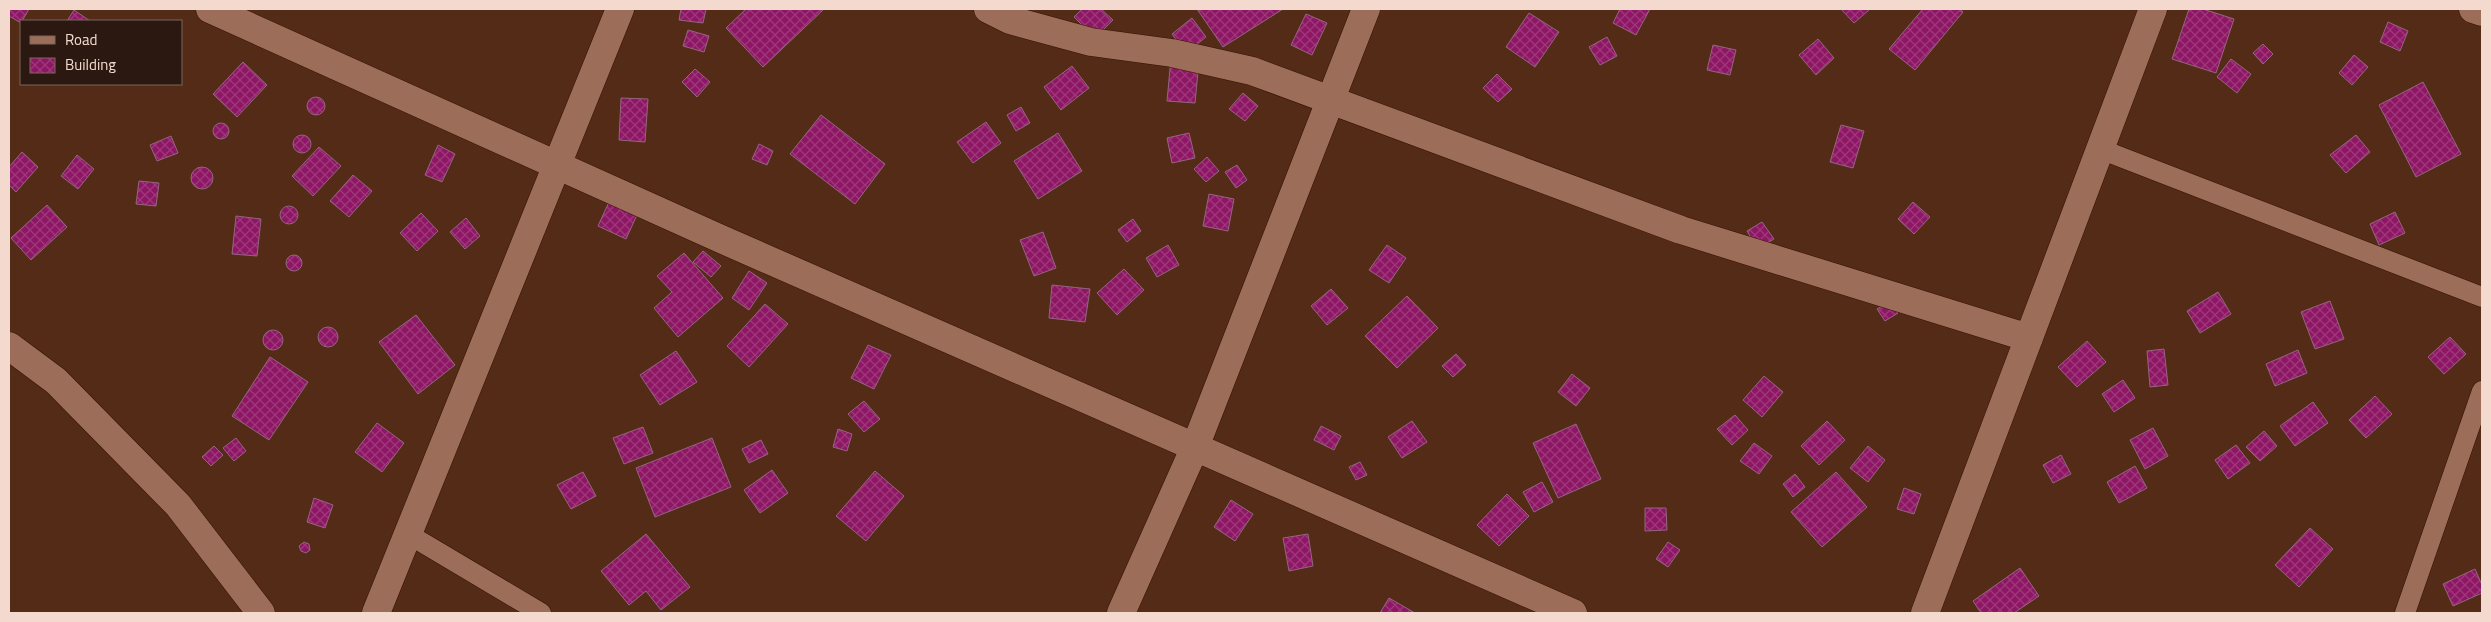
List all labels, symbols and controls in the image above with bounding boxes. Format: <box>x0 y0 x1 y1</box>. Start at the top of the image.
legend <box>20 20 182 85</box>
text: Road <box>65 28 97 51</box>
text: Building <box>65 53 116 76</box>

